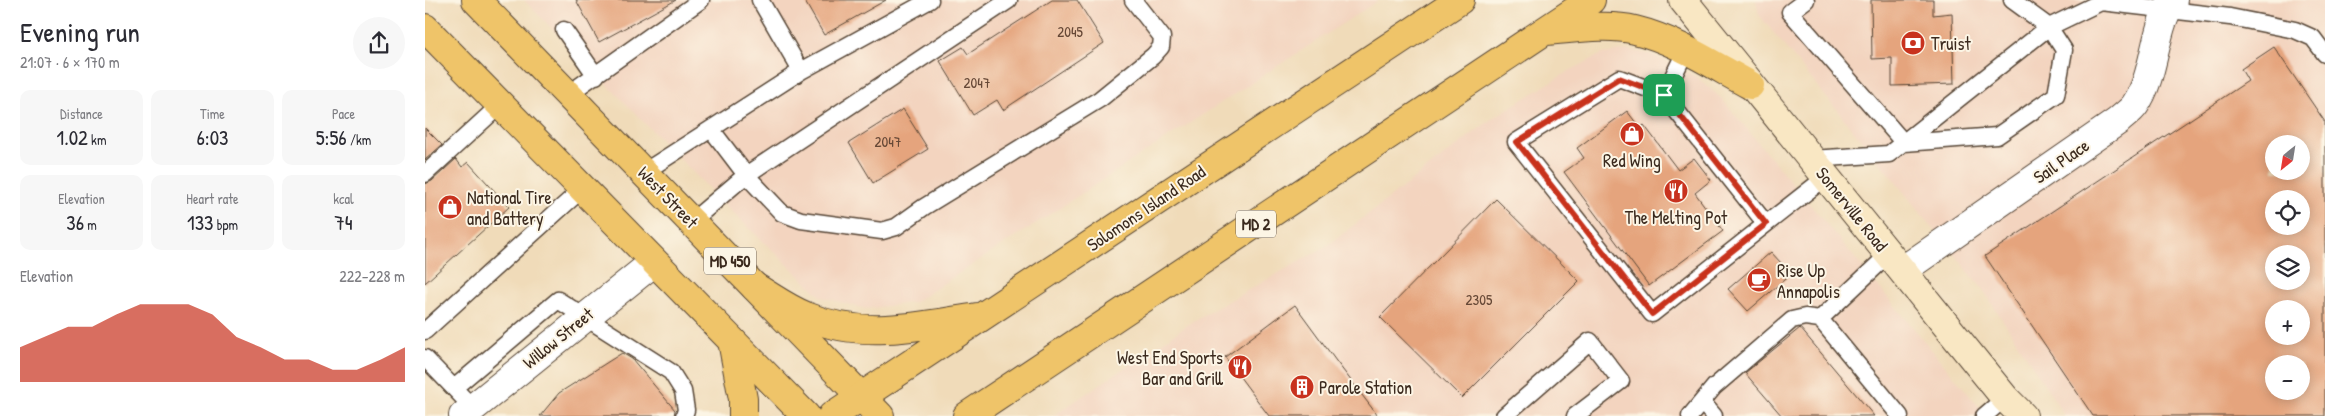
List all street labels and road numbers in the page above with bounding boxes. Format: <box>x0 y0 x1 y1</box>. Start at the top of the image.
street label: Sail Place <box>2028 133 2094 189</box>
street label: Solomons Island Road <box>1082 159 1210 257</box>
street label: West Street <box>632 160 704 234</box>
street label: Somerville Road <box>1810 162 1894 256</box>
road number: MD 2 <box>1236 210 1276 238</box>
road number: MD 450 <box>704 248 756 274</box>
street label: Willow Street <box>517 301 599 374</box>

